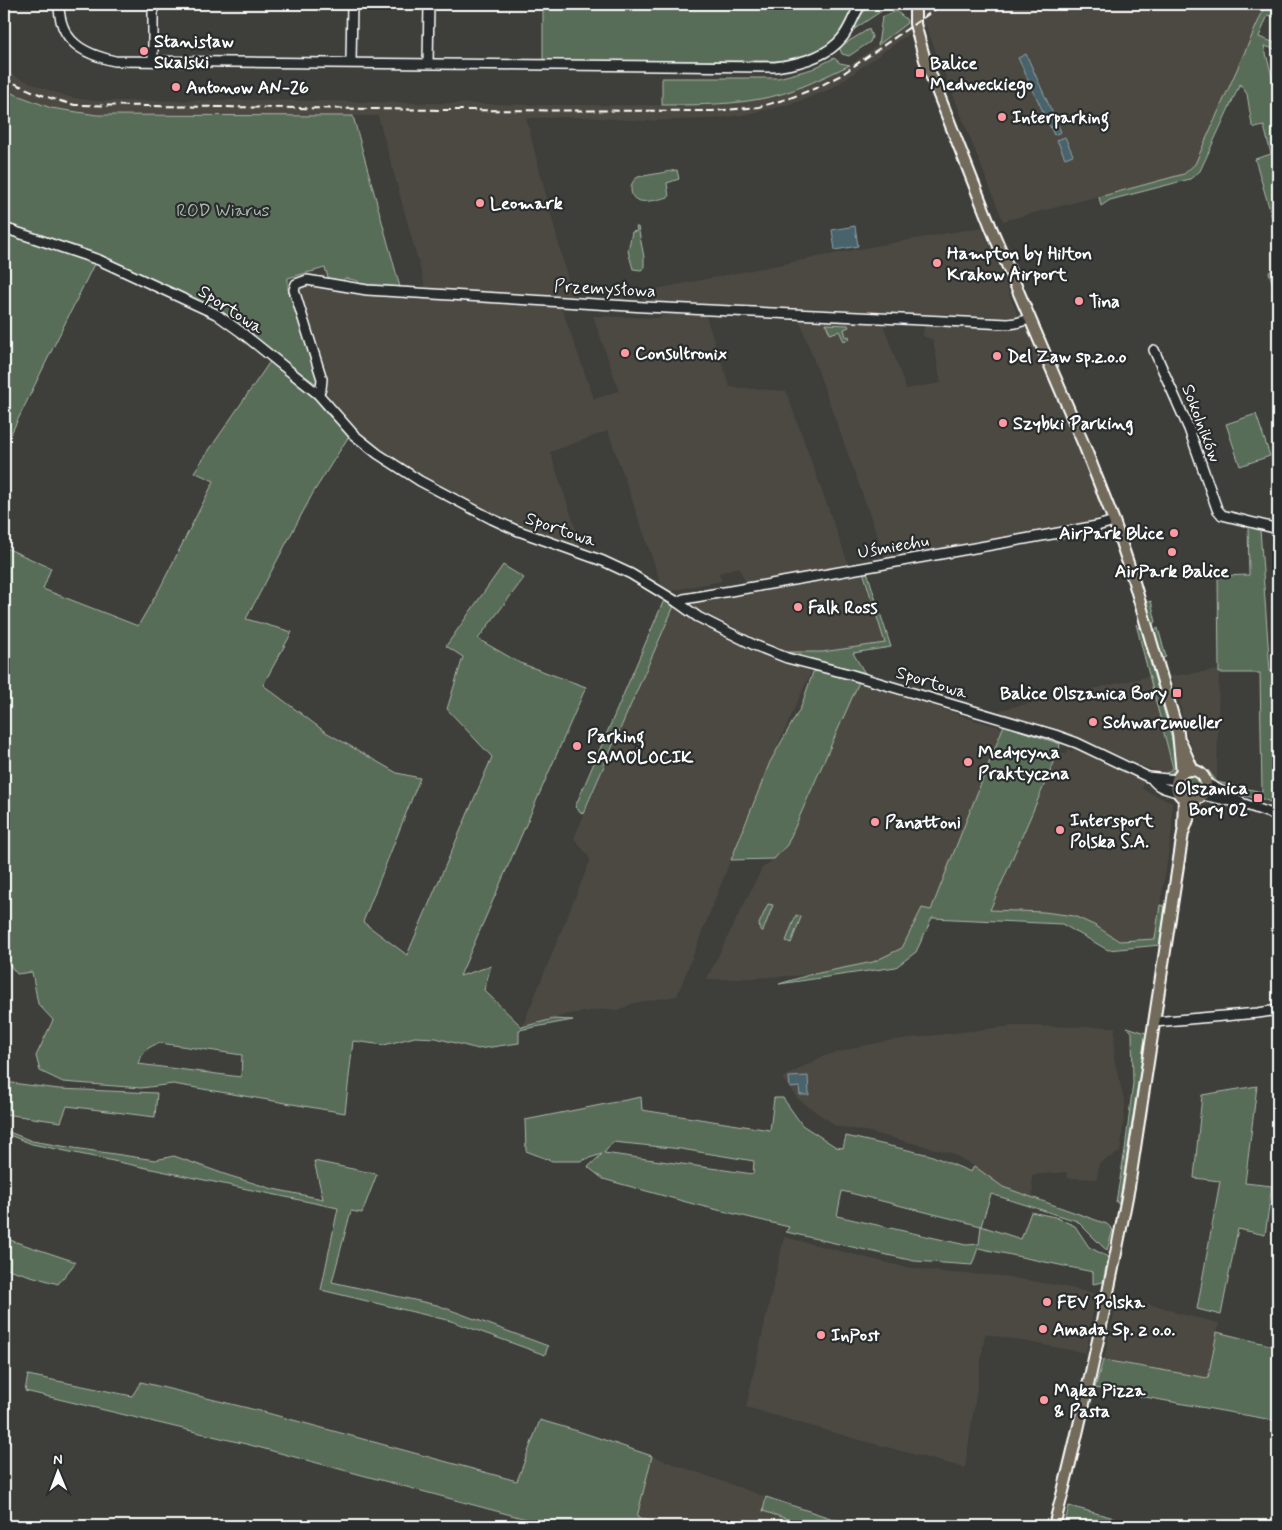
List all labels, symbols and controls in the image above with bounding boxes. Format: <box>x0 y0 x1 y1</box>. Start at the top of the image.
place label: Stanisław Skalski <box>154 30 234 75</box>
marker: Stanisław Skalski <box>138 45 150 57</box>
place label: Balice Medweckiego <box>930 52 1033 99</box>
marker: Balice Medweckiego <box>914 67 926 79</box>
place label: Antonow AN-26 <box>186 76 309 100</box>
marker: Antonow AN-26 <box>170 81 182 93</box>
place label: Interparking <box>1012 106 1109 132</box>
marker: Interparking <box>996 111 1008 123</box>
place label: Leomark <box>490 192 563 216</box>
marker: Leomark <box>474 197 486 209</box>
park label: ROD Wiarus <box>176 199 270 223</box>
place label: Hampton by Hilton Krakow Airport <box>947 242 1092 287</box>
marker: Hampton by Hilton Krakow Airport <box>931 257 943 269</box>
street label: Przemysłowa <box>553 274 656 304</box>
street label: Sportowa <box>193 280 268 340</box>
place label: Tina <box>1089 290 1120 314</box>
marker: Tina <box>1073 295 1085 307</box>
place label: Consultronix <box>635 342 727 366</box>
place label: Del Zaw sp.z.o.o <box>1007 345 1127 369</box>
marker: Consultronix <box>619 347 631 359</box>
marker: Del Zaw sp.z.o.o <box>991 350 1003 362</box>
street label: Sokolników <box>1175 381 1227 466</box>
place label: Szybki Parking <box>1013 412 1134 436</box>
marker: Szybki Parking <box>997 417 1009 429</box>
street label: Sportowa <box>522 507 600 553</box>
place label: AirPark Blice <box>1059 522 1164 546</box>
marker: AirPark Blice <box>1168 527 1180 539</box>
street label: Uśmiechu <box>856 529 931 565</box>
marker: AirPark Balice <box>1166 546 1178 558</box>
place label: AirPark Balice <box>1115 560 1229 584</box>
place label: Falk Ross <box>808 596 878 620</box>
marker: Falk Ross <box>792 601 804 613</box>
street label: Sportowa <box>893 661 971 705</box>
place label: Balice Olszanica Bory <box>1000 682 1167 706</box>
marker: Balice Olszanica Bory <box>1171 687 1183 699</box>
place label: Schwarzmueller <box>1103 711 1223 735</box>
marker: Schwarzmueller <box>1087 716 1099 728</box>
place label: Parking SAMOLOCIK <box>587 725 694 770</box>
marker: Parking SAMOLOCIK <box>571 740 583 752</box>
place label: Medycyna Praktyczna <box>978 741 1070 786</box>
marker: Medycyna Praktyczna <box>962 756 974 768</box>
place label: Olszanica Bory 02 <box>1175 777 1248 822</box>
marker: Olszanica Bory 02 <box>1252 792 1264 804</box>
place label: Intersport Polska S.A. <box>1070 809 1154 854</box>
place label: Panattoni <box>885 811 961 835</box>
marker: Panattoni <box>869 816 881 828</box>
marker: Intersport Polska S.A. <box>1054 824 1066 836</box>
place label: FEV Polska <box>1057 1291 1146 1315</box>
marker: FEV Polska <box>1041 1296 1053 1308</box>
place label: Amada Sp. z o.o. <box>1053 1318 1175 1342</box>
marker: Amada Sp. z o.o. <box>1037 1323 1049 1335</box>
place label: InPost <box>831 1324 880 1348</box>
marker: InPost <box>815 1329 827 1341</box>
place label: Mąka Pizza & Pasta <box>1054 1379 1146 1424</box>
marker: Mąka Pizza & Pasta <box>1038 1394 1050 1406</box>
north arrow <box>32 1448 82 1498</box>
text: N <box>53 1451 63 1469</box>

